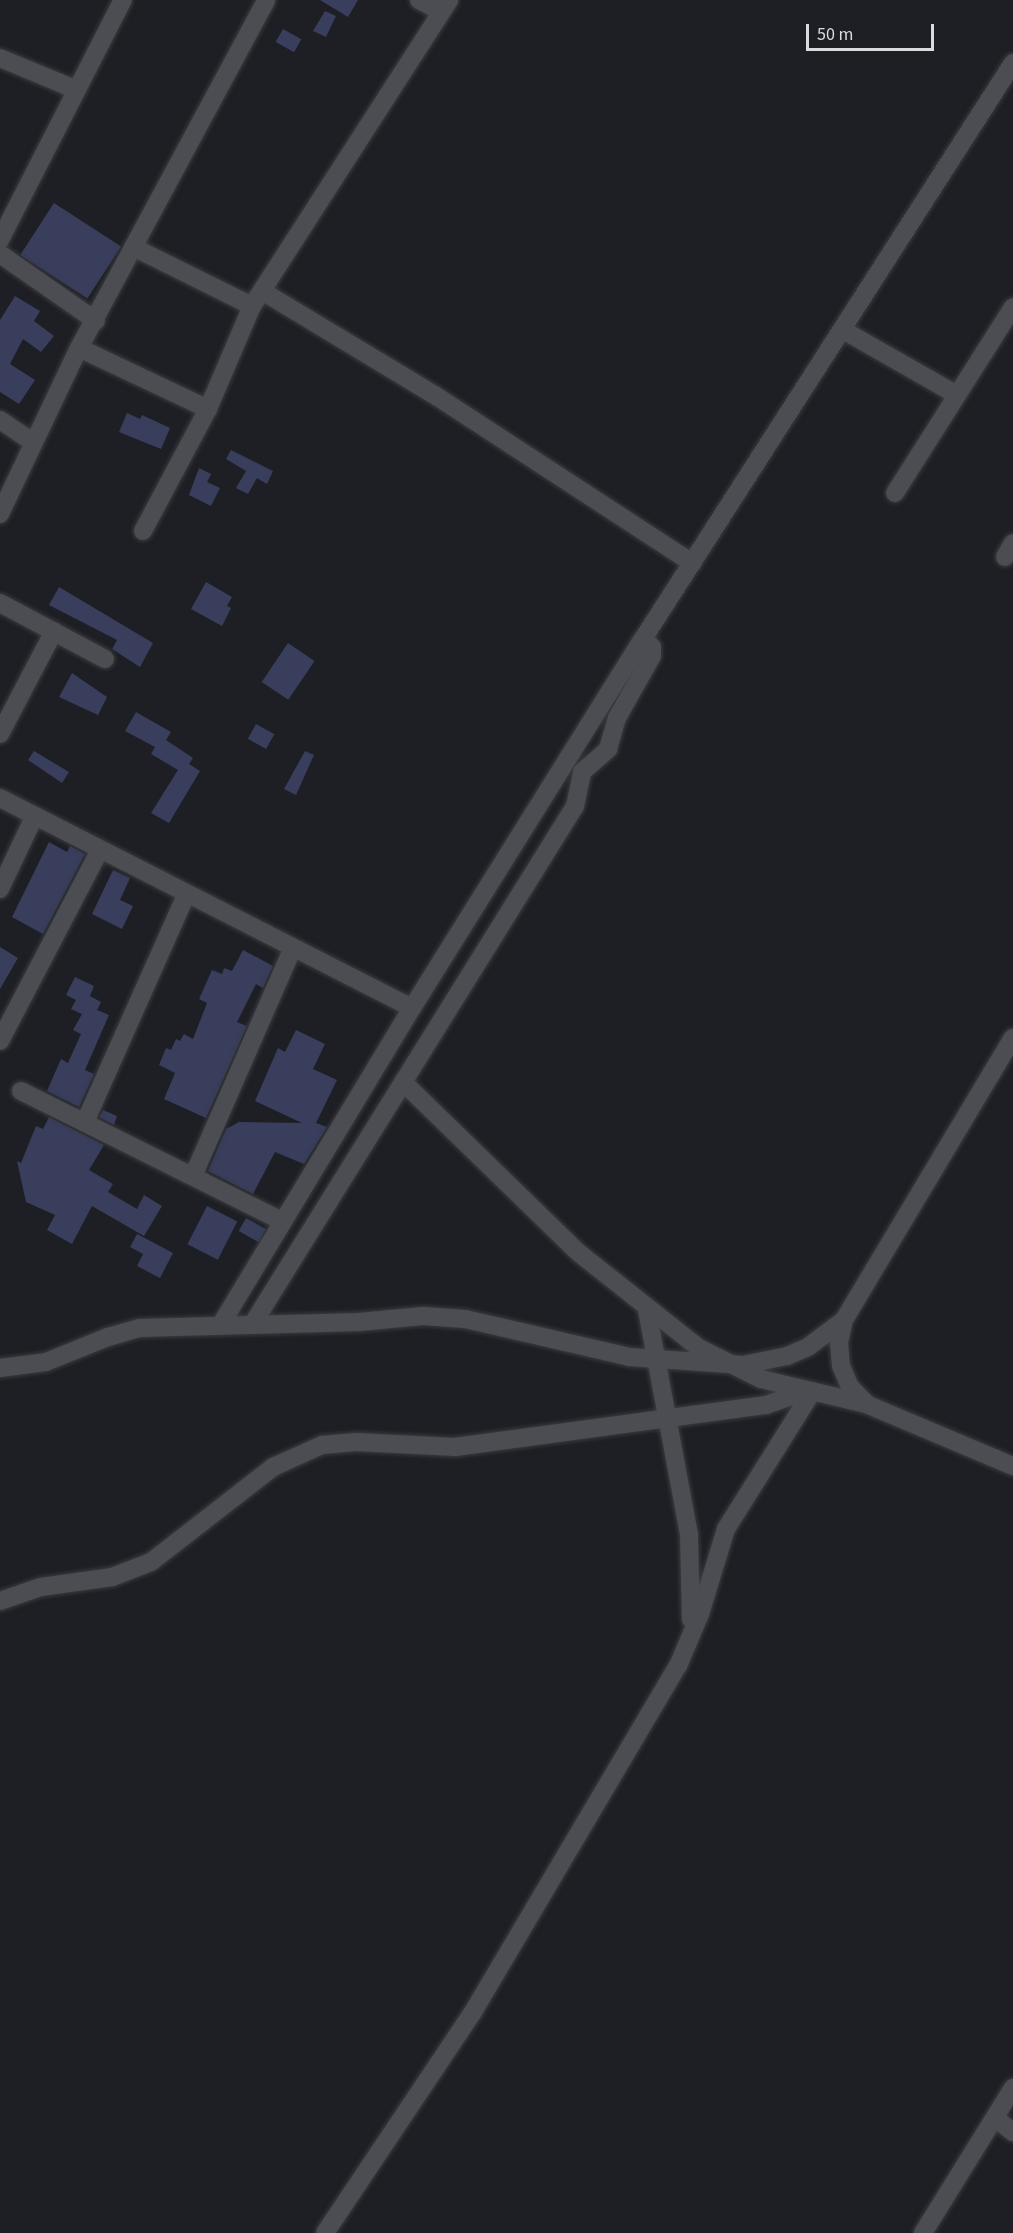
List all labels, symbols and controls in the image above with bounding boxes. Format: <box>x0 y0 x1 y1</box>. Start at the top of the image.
scale bar <box>809 12 936 50</box>
text: 50 m <box>817 22 853 47</box>

